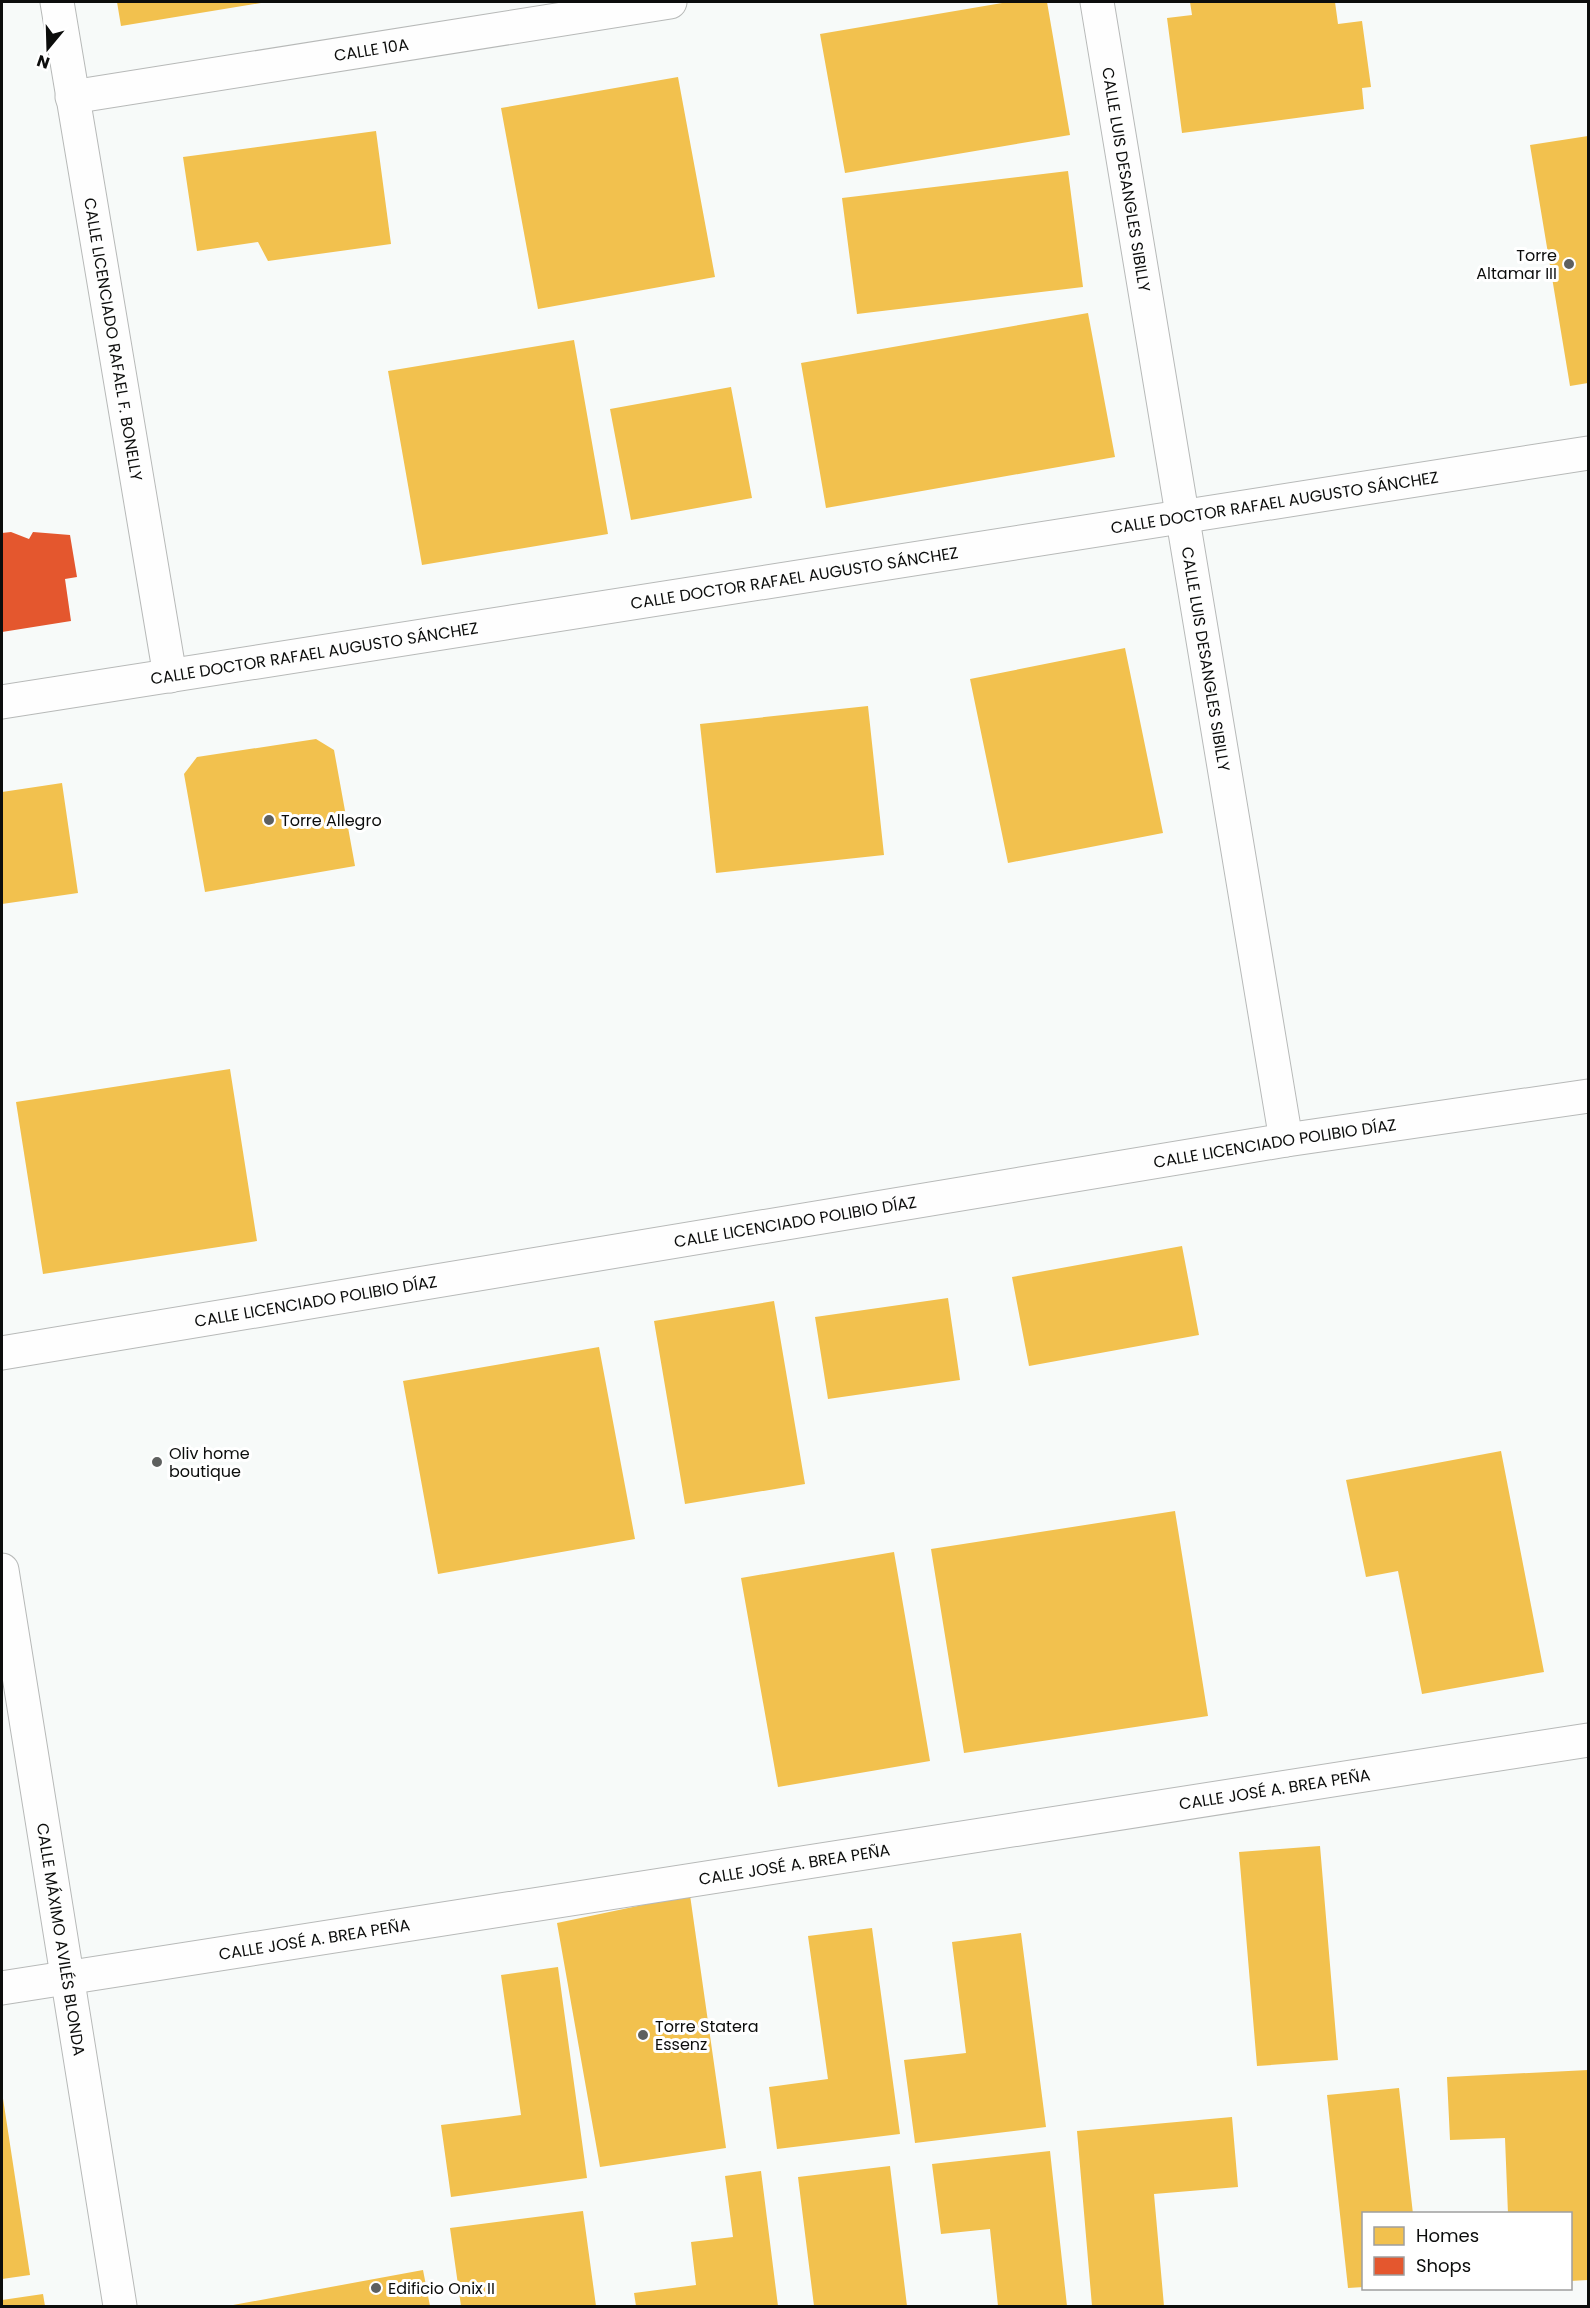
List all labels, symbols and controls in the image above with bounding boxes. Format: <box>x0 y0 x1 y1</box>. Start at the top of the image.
north arrow <box>18 18 78 78</box>
street label: CALLE 10A <box>332 33 411 67</box>
text: N <box>34 49 53 75</box>
street label: CALLE LUIS DESANGLES SIBILLY <box>1096 66 1156 294</box>
street label: CALLE LICENCIADO RAFAEL F. BONELLY <box>78 196 148 483</box>
place label: Torre Altamar III <box>1476 244 1557 285</box>
marker: Torre Altamar III <box>1562 257 1576 271</box>
street label: CALLE DOCTOR RAFAEL AUGUSTO SÁNCHEZ <box>1109 466 1440 540</box>
street label: CALLE DOCTOR RAFAEL AUGUSTO SÁNCHEZ <box>629 541 960 615</box>
street label: CALLE LUIS DESANGLES SIBILLY <box>1176 545 1236 774</box>
street label: CALLE DOCTOR RAFAEL AUGUSTO SÁNCHEZ <box>149 616 480 691</box>
place label: Torre Allegro <box>281 809 382 832</box>
marker: Torre Allegro <box>262 813 276 827</box>
street label: CALLE LICENCIADO POLIBIO DÍAZ <box>1152 1113 1398 1174</box>
street label: CALLE LICENCIADO POLIBIO DÍAZ <box>672 1190 918 1253</box>
street label: CALLE LICENCIADO POLIBIO DÍAZ <box>193 1270 439 1333</box>
place label: Oliv home boutique <box>169 1442 250 1483</box>
marker: Oliv home boutique <box>150 1455 164 1469</box>
street label: CALLE JOSÉ A. BREA PEÑA <box>1177 1763 1372 1816</box>
street label: CALLE MÁXIMO AVILÉS BLONDA <box>31 1821 91 2058</box>
street label: CALLE JOSÉ A. BREA PEÑA <box>697 1838 892 1891</box>
street label: CALLE JOSÉ A. BREA PEÑA <box>217 1913 412 1966</box>
place label: Torre Statera Essenz <box>655 2015 759 2056</box>
marker: Torre Statera Essenz <box>636 2028 650 2042</box>
legend <box>1362 2212 1572 2290</box>
text: Homes <box>1416 2223 1479 2248</box>
text: Shops <box>1416 2253 1471 2278</box>
place label: Edificio Onix II <box>388 2277 495 2300</box>
marker: Edificio Onix II <box>369 2281 383 2295</box>

